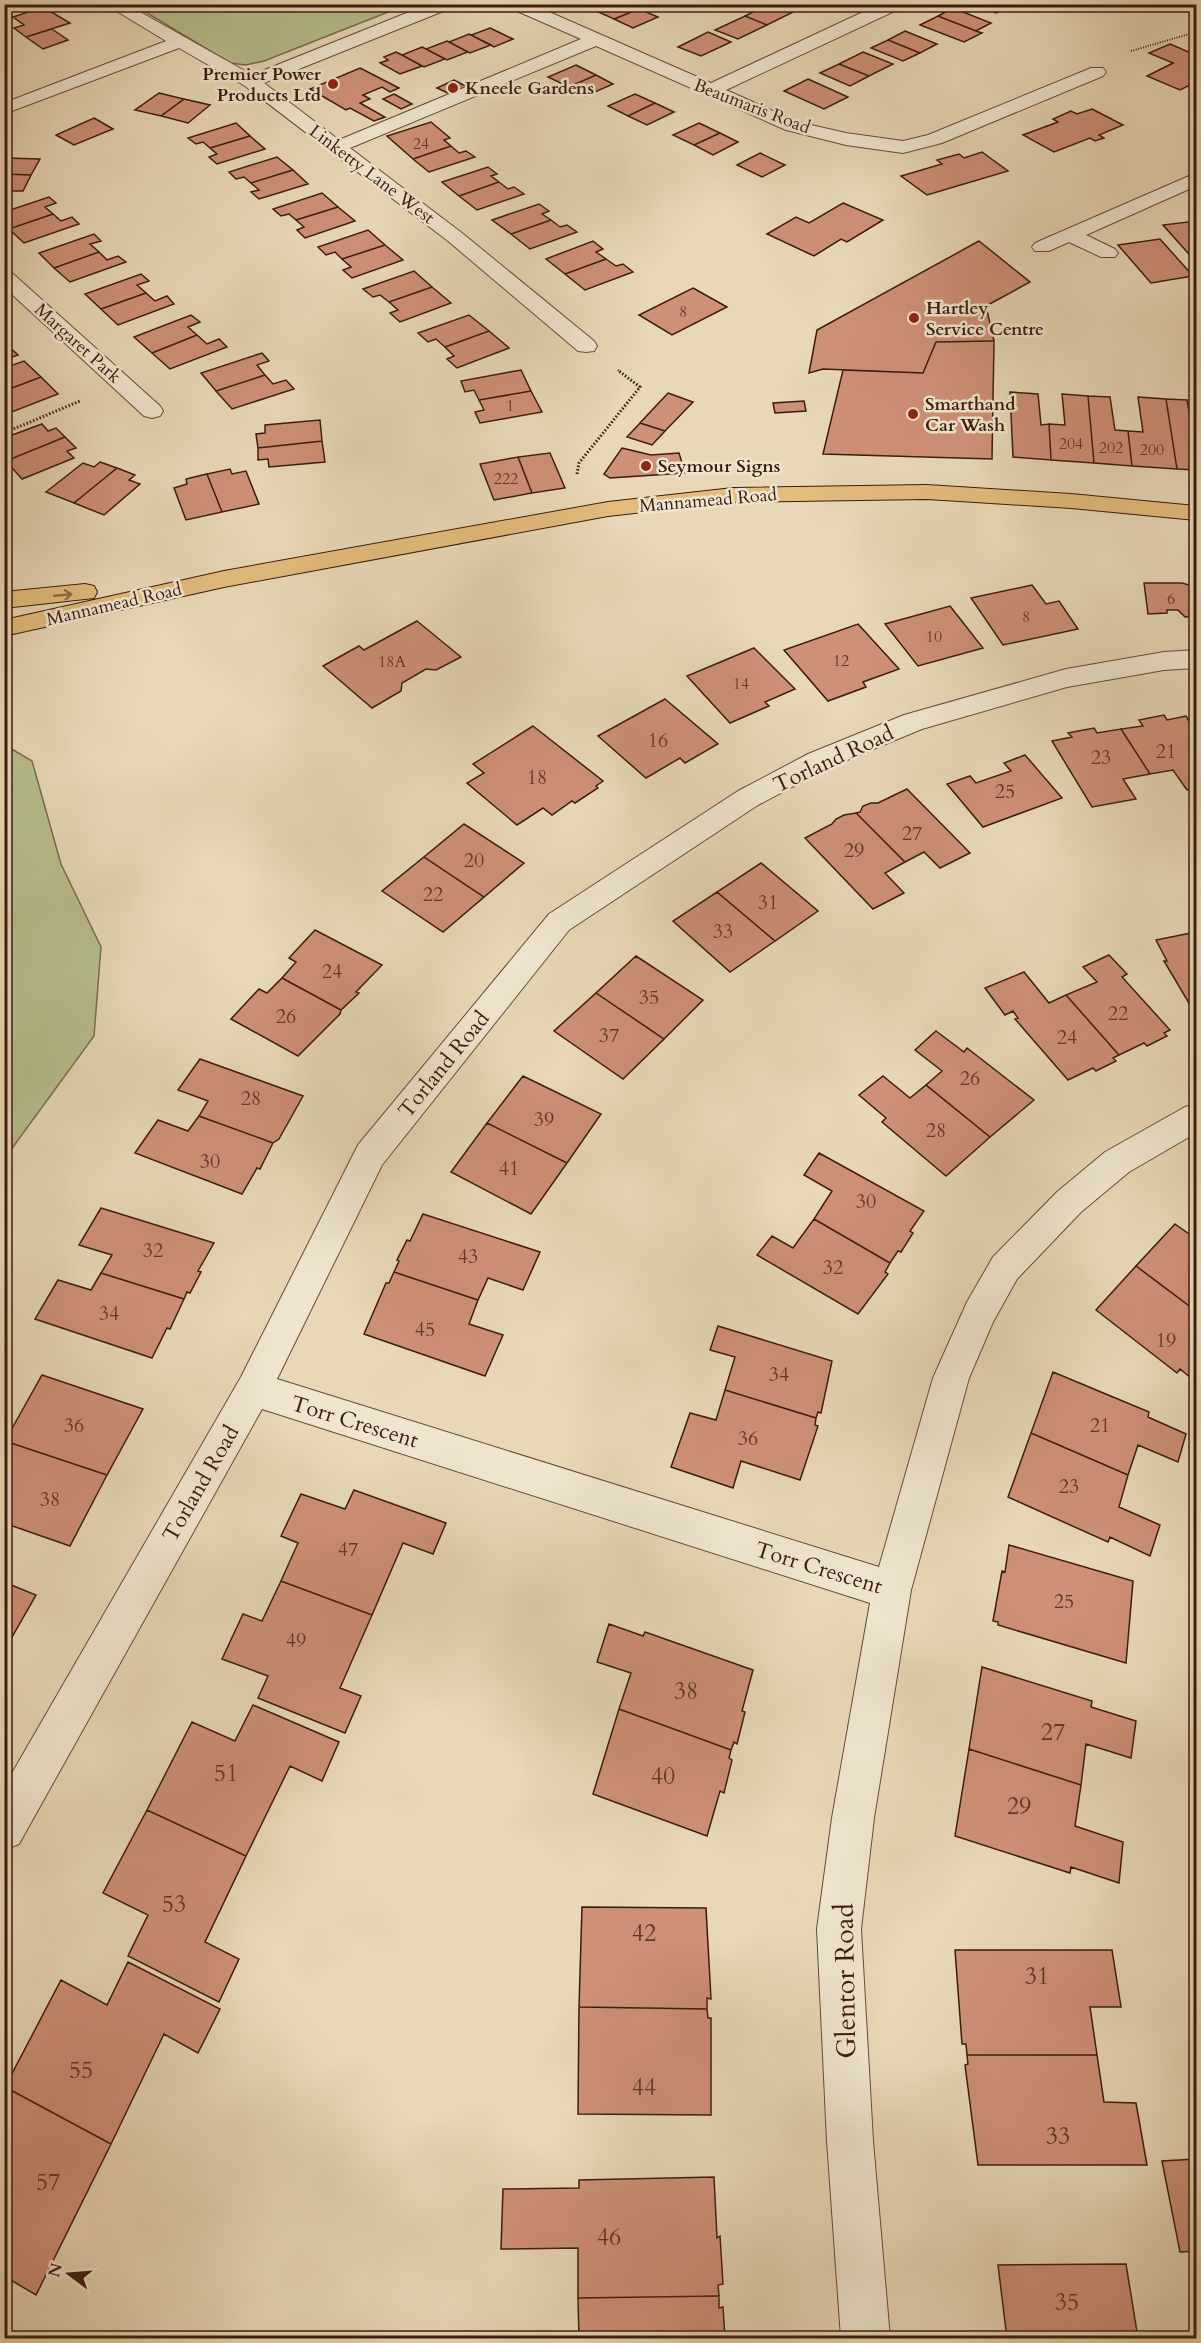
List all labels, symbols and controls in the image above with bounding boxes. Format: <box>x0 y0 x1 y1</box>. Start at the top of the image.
place label: Premier Power Products Ltd <box>202 62 322 108</box>
street label: Beaumaris Road <box>690 73 814 140</box>
place label: Kneele Gardens <box>465 76 594 101</box>
marker: Premier Power Products Ltd <box>326 77 340 91</box>
marker: Kneele Gardens <box>446 81 460 95</box>
street label: Linketty Lane West <box>304 119 440 230</box>
house number: 24 <box>413 133 429 155</box>
place label: Hartley Service Centre <box>926 296 1044 342</box>
street label: Margaret Park <box>29 298 127 389</box>
house number: 8 <box>679 301 687 323</box>
marker: Hartley Service Centre <box>907 311 921 325</box>
place label: Smarthand Car Wash <box>925 392 1016 438</box>
house number: 1 <box>506 395 514 417</box>
marker: Smarthand Car Wash <box>906 407 920 421</box>
house number: 204 <box>1059 433 1083 455</box>
house number: 202 <box>1099 437 1123 459</box>
house number: 200 <box>1140 439 1164 461</box>
place label: Seymour Signs <box>658 454 780 479</box>
marker: Seymour Signs <box>639 459 653 473</box>
house number: 222 <box>494 468 518 490</box>
street label: Mannamead Road <box>638 482 778 519</box>
street label: Mannamead Road <box>44 577 185 632</box>
house number: 6 <box>1167 588 1175 610</box>
one-way arrow <box>52 589 72 600</box>
house number: 8 <box>1022 606 1030 628</box>
house number: 10 <box>926 626 942 648</box>
house number: 12 <box>833 650 849 672</box>
house number: 18A <box>378 651 407 673</box>
house number: 14 <box>733 673 749 695</box>
street label: Torland Road <box>768 718 899 800</box>
house number: 16 <box>648 727 668 754</box>
house number: 21 <box>1156 738 1176 765</box>
house number: 23 <box>1091 744 1111 771</box>
house number: 18 <box>527 764 547 791</box>
house number: 25 <box>995 778 1015 805</box>
house number: 27 <box>902 820 922 847</box>
house number: 29 <box>844 837 864 864</box>
house number: 20 <box>464 847 484 874</box>
house number: 22 <box>423 881 443 908</box>
house number: 31 <box>758 889 778 916</box>
house number: 33 <box>713 918 733 945</box>
house number: 24 <box>322 958 342 985</box>
house number: 35 <box>639 984 659 1011</box>
house number: 22 <box>1108 1000 1128 1027</box>
house number: 26 <box>276 1003 296 1030</box>
street label: Torland Road <box>391 1005 496 1124</box>
house number: 37 <box>599 1022 619 1049</box>
house number: 24 <box>1057 1024 1077 1051</box>
house number: 26 <box>960 1065 980 1092</box>
house number: 28 <box>241 1085 261 1112</box>
house number: 39 <box>534 1106 554 1133</box>
house number: 28 <box>926 1117 946 1144</box>
house number: 30 <box>200 1148 220 1175</box>
house number: 41 <box>499 1155 519 1182</box>
house number: 30 <box>856 1188 876 1215</box>
house number: 32 <box>143 1237 163 1264</box>
house number: 43 <box>458 1243 478 1270</box>
house number: 32 <box>823 1254 843 1281</box>
house number: 34 <box>99 1300 119 1327</box>
house number: 45 <box>415 1316 435 1343</box>
house number: 19 <box>1156 1327 1176 1354</box>
house number: 34 <box>769 1361 789 1388</box>
street label: Torr Crescent <box>287 1388 422 1456</box>
house number: 36 <box>64 1412 84 1439</box>
house number: 21 <box>1090 1412 1110 1439</box>
street label: Torland Road <box>155 1420 246 1547</box>
house number: 36 <box>738 1425 758 1452</box>
house number: 23 <box>1059 1473 1079 1500</box>
house number: 38 <box>40 1486 60 1513</box>
street label: Torr Crescent <box>751 1534 886 1602</box>
house number: 47 <box>338 1536 358 1563</box>
house number: 25 <box>1054 1588 1074 1615</box>
house number: 49 <box>286 1627 306 1654</box>
house number: 38 <box>674 1675 698 1708</box>
house number: 27 <box>1041 1716 1065 1749</box>
house number: 51 <box>214 1757 238 1790</box>
house number: 40 <box>651 1760 675 1793</box>
house number: 29 <box>1007 1790 1031 1823</box>
house number: 53 <box>162 1888 186 1921</box>
street label: Glentor Road <box>826 1902 865 2059</box>
house number: 42 <box>632 1917 656 1950</box>
house number: 31 <box>1025 1960 1049 1993</box>
house number: 55 <box>69 2054 93 2087</box>
house number: 44 <box>632 2071 656 2104</box>
house number: 33 <box>1046 2120 1070 2153</box>
house number: 57 <box>36 2166 60 2199</box>
house number: 46 <box>597 2221 621 2254</box>
north arrow <box>39 2244 99 2304</box>
text: N <box>43 2260 68 2280</box>
house number: 35 <box>1055 2286 1079 2319</box>

